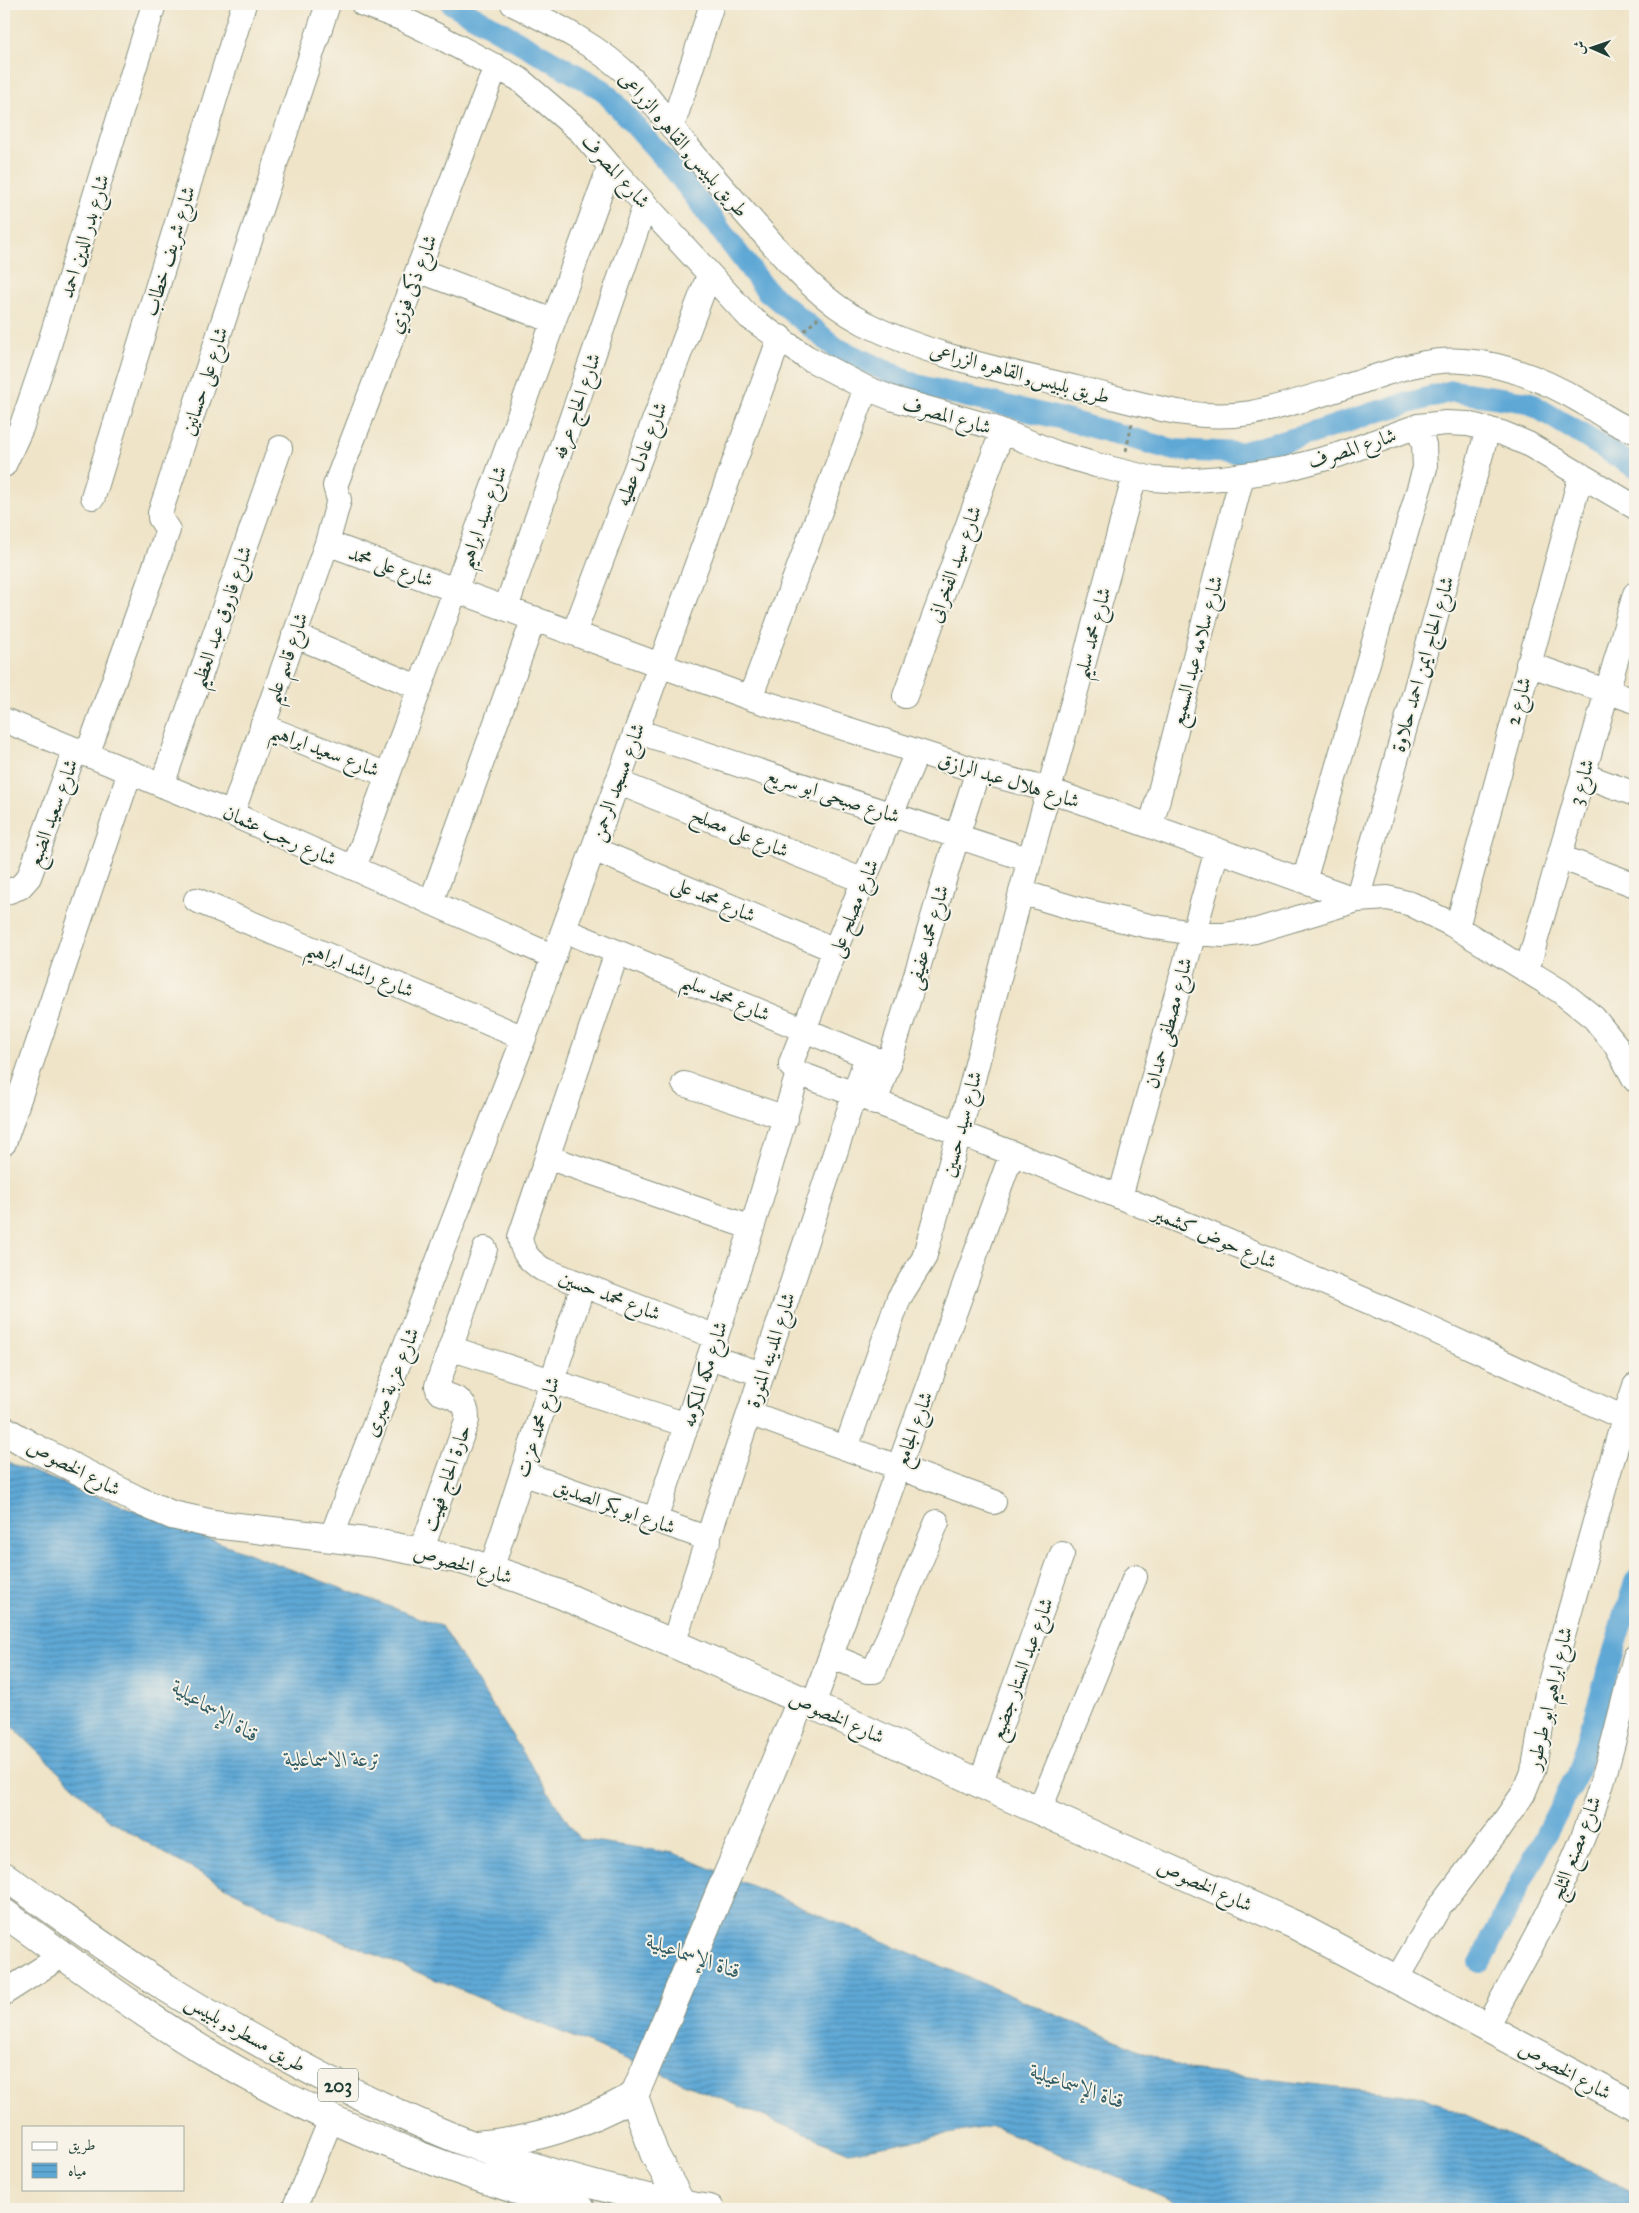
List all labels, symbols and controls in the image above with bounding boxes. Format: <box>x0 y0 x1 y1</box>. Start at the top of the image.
north arrow <box>1566 22 1616 72</box>
text: ش <box>1571 40 1588 55</box>
street label: طريق بلبيس, القاهره الزراعى <box>613 66 754 223</box>
street label: شارع المصرف <box>572 129 655 217</box>
street label: شارع بدر الدين احمد <box>54 171 120 302</box>
street label: شارع شريف خطاب <box>138 183 206 321</box>
street label: شارع ذكى فوزي <box>382 231 447 339</box>
street label: شارع على حسانين <box>175 324 238 440</box>
street label: طريق بلبيس, القاهره الزراعى <box>927 337 1113 411</box>
street label: شارع الحاج عرفه <box>547 350 611 464</box>
street label: شارع المصرف <box>898 391 994 445</box>
street label: شارع عادل عطيه <box>610 398 677 512</box>
street label: شارع المصرف <box>1305 422 1401 479</box>
street label: شارع سيد ابراهيم <box>452 462 519 574</box>
street label: شارع سيد الفخرانى <box>922 502 992 628</box>
street label: شارع على محمد <box>343 540 437 597</box>
street label: شارع فاروق عبد العظيم <box>185 543 264 694</box>
street label: شارع سلامه عبد السميع <box>1164 573 1233 731</box>
street label: شارع الحاج ايمن احمد حلاوة <box>1385 573 1464 756</box>
street label: شارع محمد سليم <box>1068 585 1123 684</box>
street label: شارع قاسم عليم <box>259 609 320 709</box>
street label: شارع 2 <box>1500 674 1542 729</box>
street label: شارع سعيد ابراهيم <box>264 718 383 789</box>
street label: شارع مسجد الرحمن <box>585 720 655 846</box>
street label: شارع هلال عبد الرازق <box>933 747 1083 819</box>
street label: شارع سعيد الضبع <box>21 756 88 872</box>
street label: شارع 3 <box>1563 756 1605 810</box>
street label: شارع صبحى ابو سريع <box>761 762 903 834</box>
street label: شارع رجب عثمان <box>217 799 341 876</box>
street label: شارع على مصلح <box>685 802 792 868</box>
street label: شارع مصلح على <box>823 856 889 963</box>
street label: شارع محمد على <box>666 871 759 933</box>
street label: شارع محمد عفيفى <box>901 882 959 994</box>
street label: شارع راشد ابراهيم <box>299 936 418 1010</box>
street label: شارع مصطفى حمدان <box>1139 955 1203 1093</box>
street label: شارع محمد سليم <box>675 968 774 1034</box>
street label: شارع سيد حسين <box>935 1068 992 1181</box>
street label: شارع حوض كشمير <box>1145 1199 1281 1279</box>
street label: شارع محمد حسين <box>554 1265 664 1331</box>
street label: شارع المدينه المنورة <box>740 1289 806 1412</box>
street label: شارع مكه المكرمه <box>676 1318 738 1432</box>
street label: شارع عزبة صبرى <box>358 1324 429 1442</box>
street label: شارع محمد عزت <box>509 1373 570 1482</box>
street label: شارع الجامع <box>888 1388 943 1472</box>
street label: حارة الحاج فهيت <box>416 1421 481 1537</box>
street label: شارع الخصوص <box>21 1433 125 1506</box>
street label: شارع ابو بكر الصديق <box>549 1473 679 1545</box>
street label: شارع الخصوص <box>409 1539 515 1595</box>
street label: شارع عبد الستار جضيع <box>984 1594 1064 1746</box>
street label: شارع ابراهيم ابو طرطور <box>1520 1624 1585 1775</box>
water label: قناة الإسماعيلية <box>164 1673 265 1751</box>
street label: شارع الخصوص <box>783 1685 888 1754</box>
water label: ترعة الاسماعلية <box>283 1746 381 1772</box>
street label: شارع مصنع الثلج <box>1544 1792 1611 1906</box>
street label: شارع الخصوص <box>1151 1853 1256 1922</box>
water label: قناة الإسماعيلية <box>640 1927 745 1987</box>
street label: طريق مسطرد, بلبيس <box>180 1989 311 2079</box>
street label: شارع الخصوص <box>1512 2036 1615 2110</box>
water label: قناة الإسماعيلية <box>1024 2057 1129 2117</box>
road number: 203 <box>318 2068 358 2102</box>
legend <box>22 2126 185 2190</box>
text: طريق <box>68 2136 95 2155</box>
text: مياه <box>68 2162 86 2180</box>

